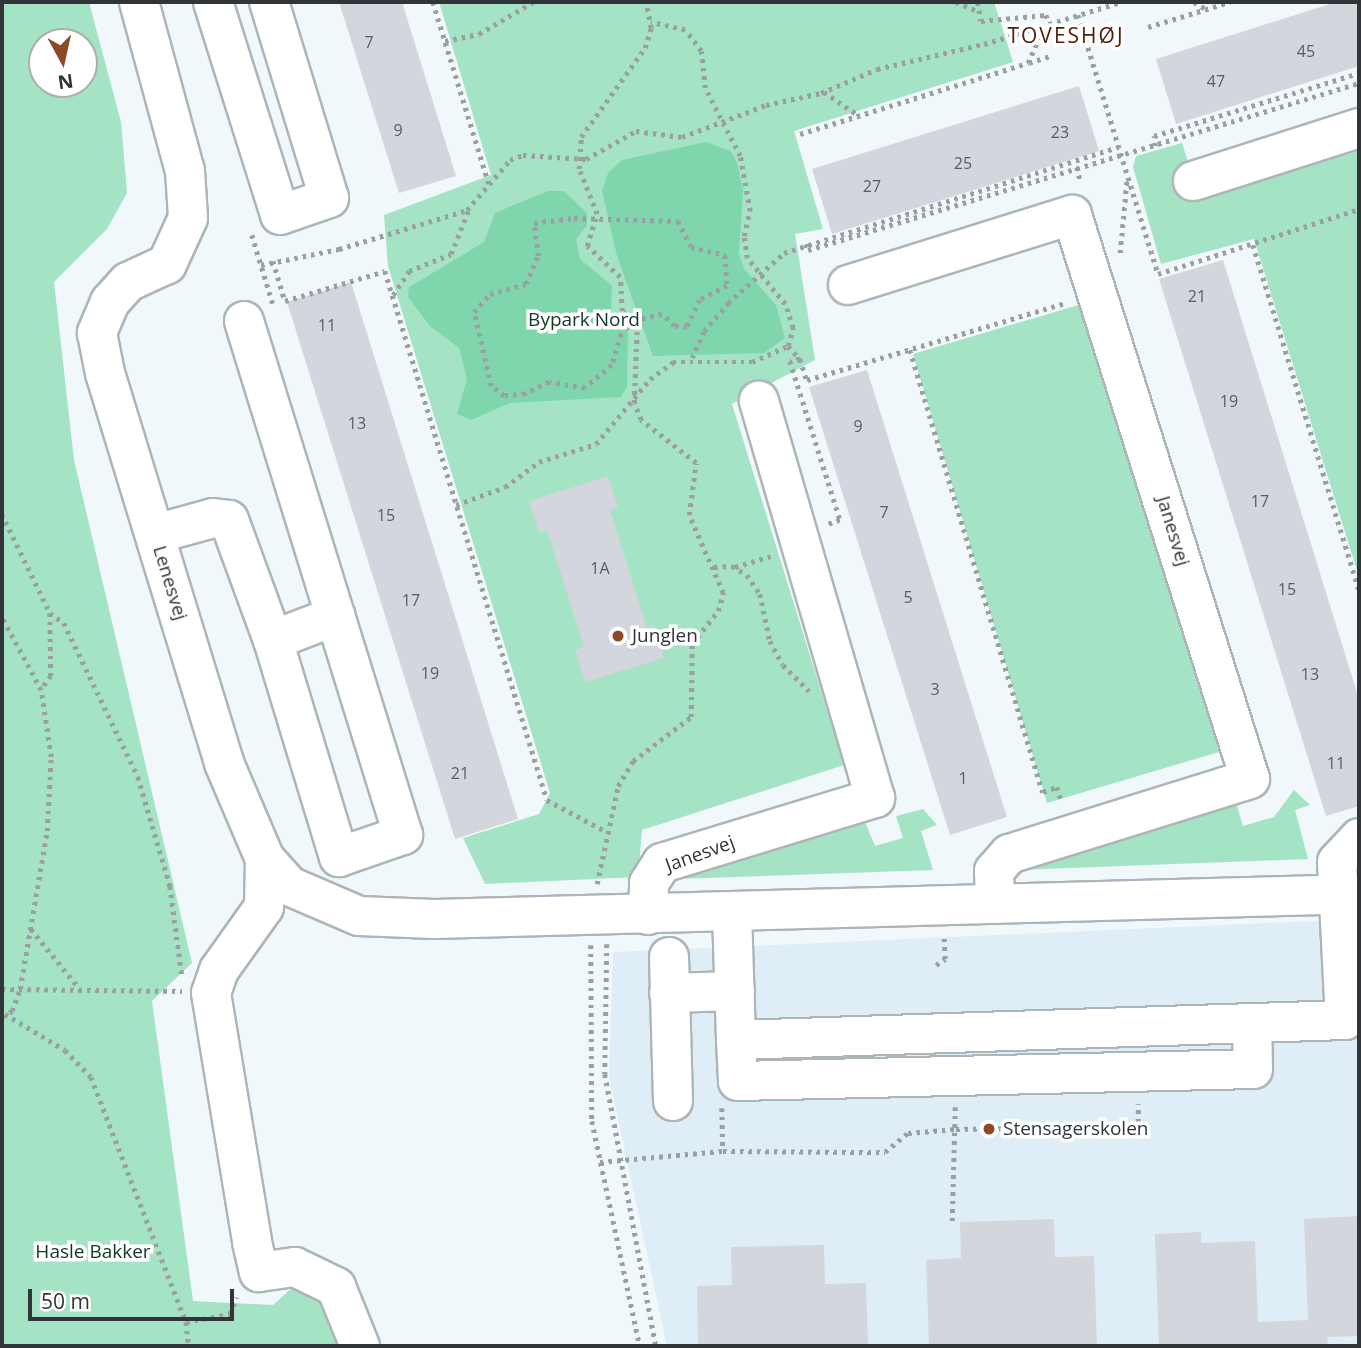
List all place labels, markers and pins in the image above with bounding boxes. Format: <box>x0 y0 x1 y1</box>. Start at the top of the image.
place label: Junglen <box>632 625 698 647</box>
marker: Junglen <box>610 628 626 644</box>
place label: Stensagerskolen <box>1003 1118 1148 1140</box>
marker: Stensagerskolen <box>981 1121 997 1137</box>

